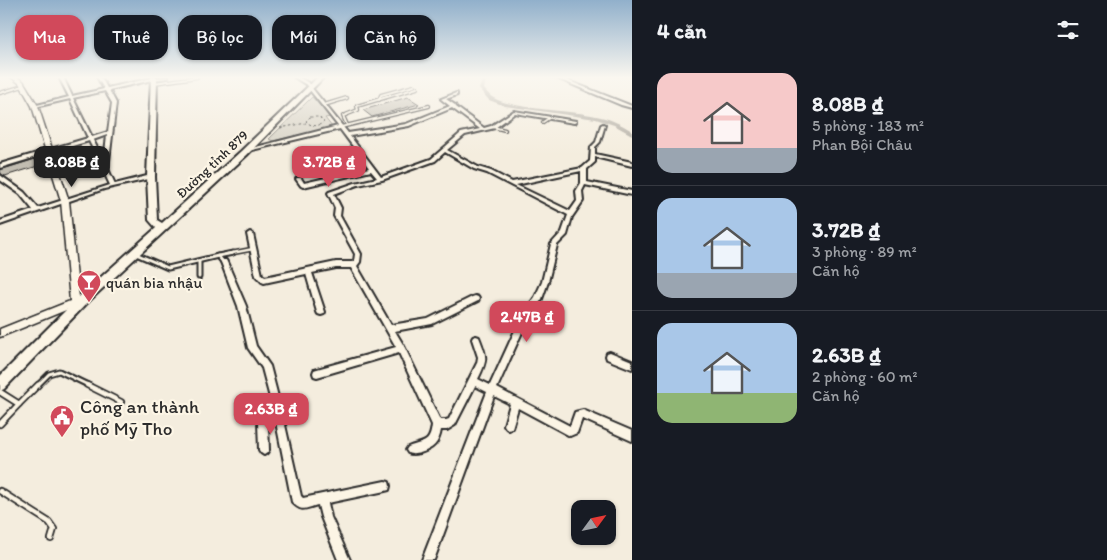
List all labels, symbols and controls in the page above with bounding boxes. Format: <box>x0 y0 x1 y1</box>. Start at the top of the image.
chip: Mua <box>15 15 84 60</box>
chip: Thuê <box>94 15 168 60</box>
chip: Bộ lọc <box>178 15 262 60</box>
chip: Mới <box>272 15 336 60</box>
chip: Căn hộ <box>346 15 435 60</box>
icon: filters <box>1054 16 1082 44</box>
text: 4 căn <box>657 18 706 43</box>
text: 8.08B ₫ <box>812 91 883 116</box>
icon: home <box>697 93 757 153</box>
text: 5 phòng · 183 m² <box>812 116 924 135</box>
street label: Đường tỉnh 879 <box>173 127 252 202</box>
text: Phan Bội Châu <box>812 135 912 154</box>
pin: 8.08B ₫ <box>26 146 118 188</box>
pin: 3.72B ₫ <box>283 146 375 188</box>
text: 8.08B ₫ <box>45 152 99 171</box>
text: 3.72B ₫ <box>303 152 355 171</box>
text: 3.72B ₫ <box>812 217 880 242</box>
icon: home <box>697 218 757 278</box>
text: 3 phòng · 89 m² <box>812 242 917 261</box>
text: Căn hộ <box>812 261 860 280</box>
bar icon: quán bia nhậu <box>76 269 102 303</box>
place label: quán bia nhậu <box>106 273 202 292</box>
pin: 2.47B ₫ <box>481 300 573 343</box>
text: 2.47B ₫ <box>501 307 553 326</box>
text: 2.63B ₫ <box>812 342 881 367</box>
icon: home <box>697 343 757 403</box>
text: 2 phòng · 60 m² <box>812 367 918 386</box>
text: Căn hộ <box>812 386 860 405</box>
pin: 2.63B ₫ <box>225 392 317 435</box>
place label: Công an thành phố Mỹ Tho <box>80 395 200 440</box>
text: 2.63B ₫ <box>245 399 297 418</box>
public building icon: Công an thành phố Mỹ Tho <box>49 404 75 438</box>
north arrow <box>571 500 616 545</box>
map controls <box>571 500 616 545</box>

